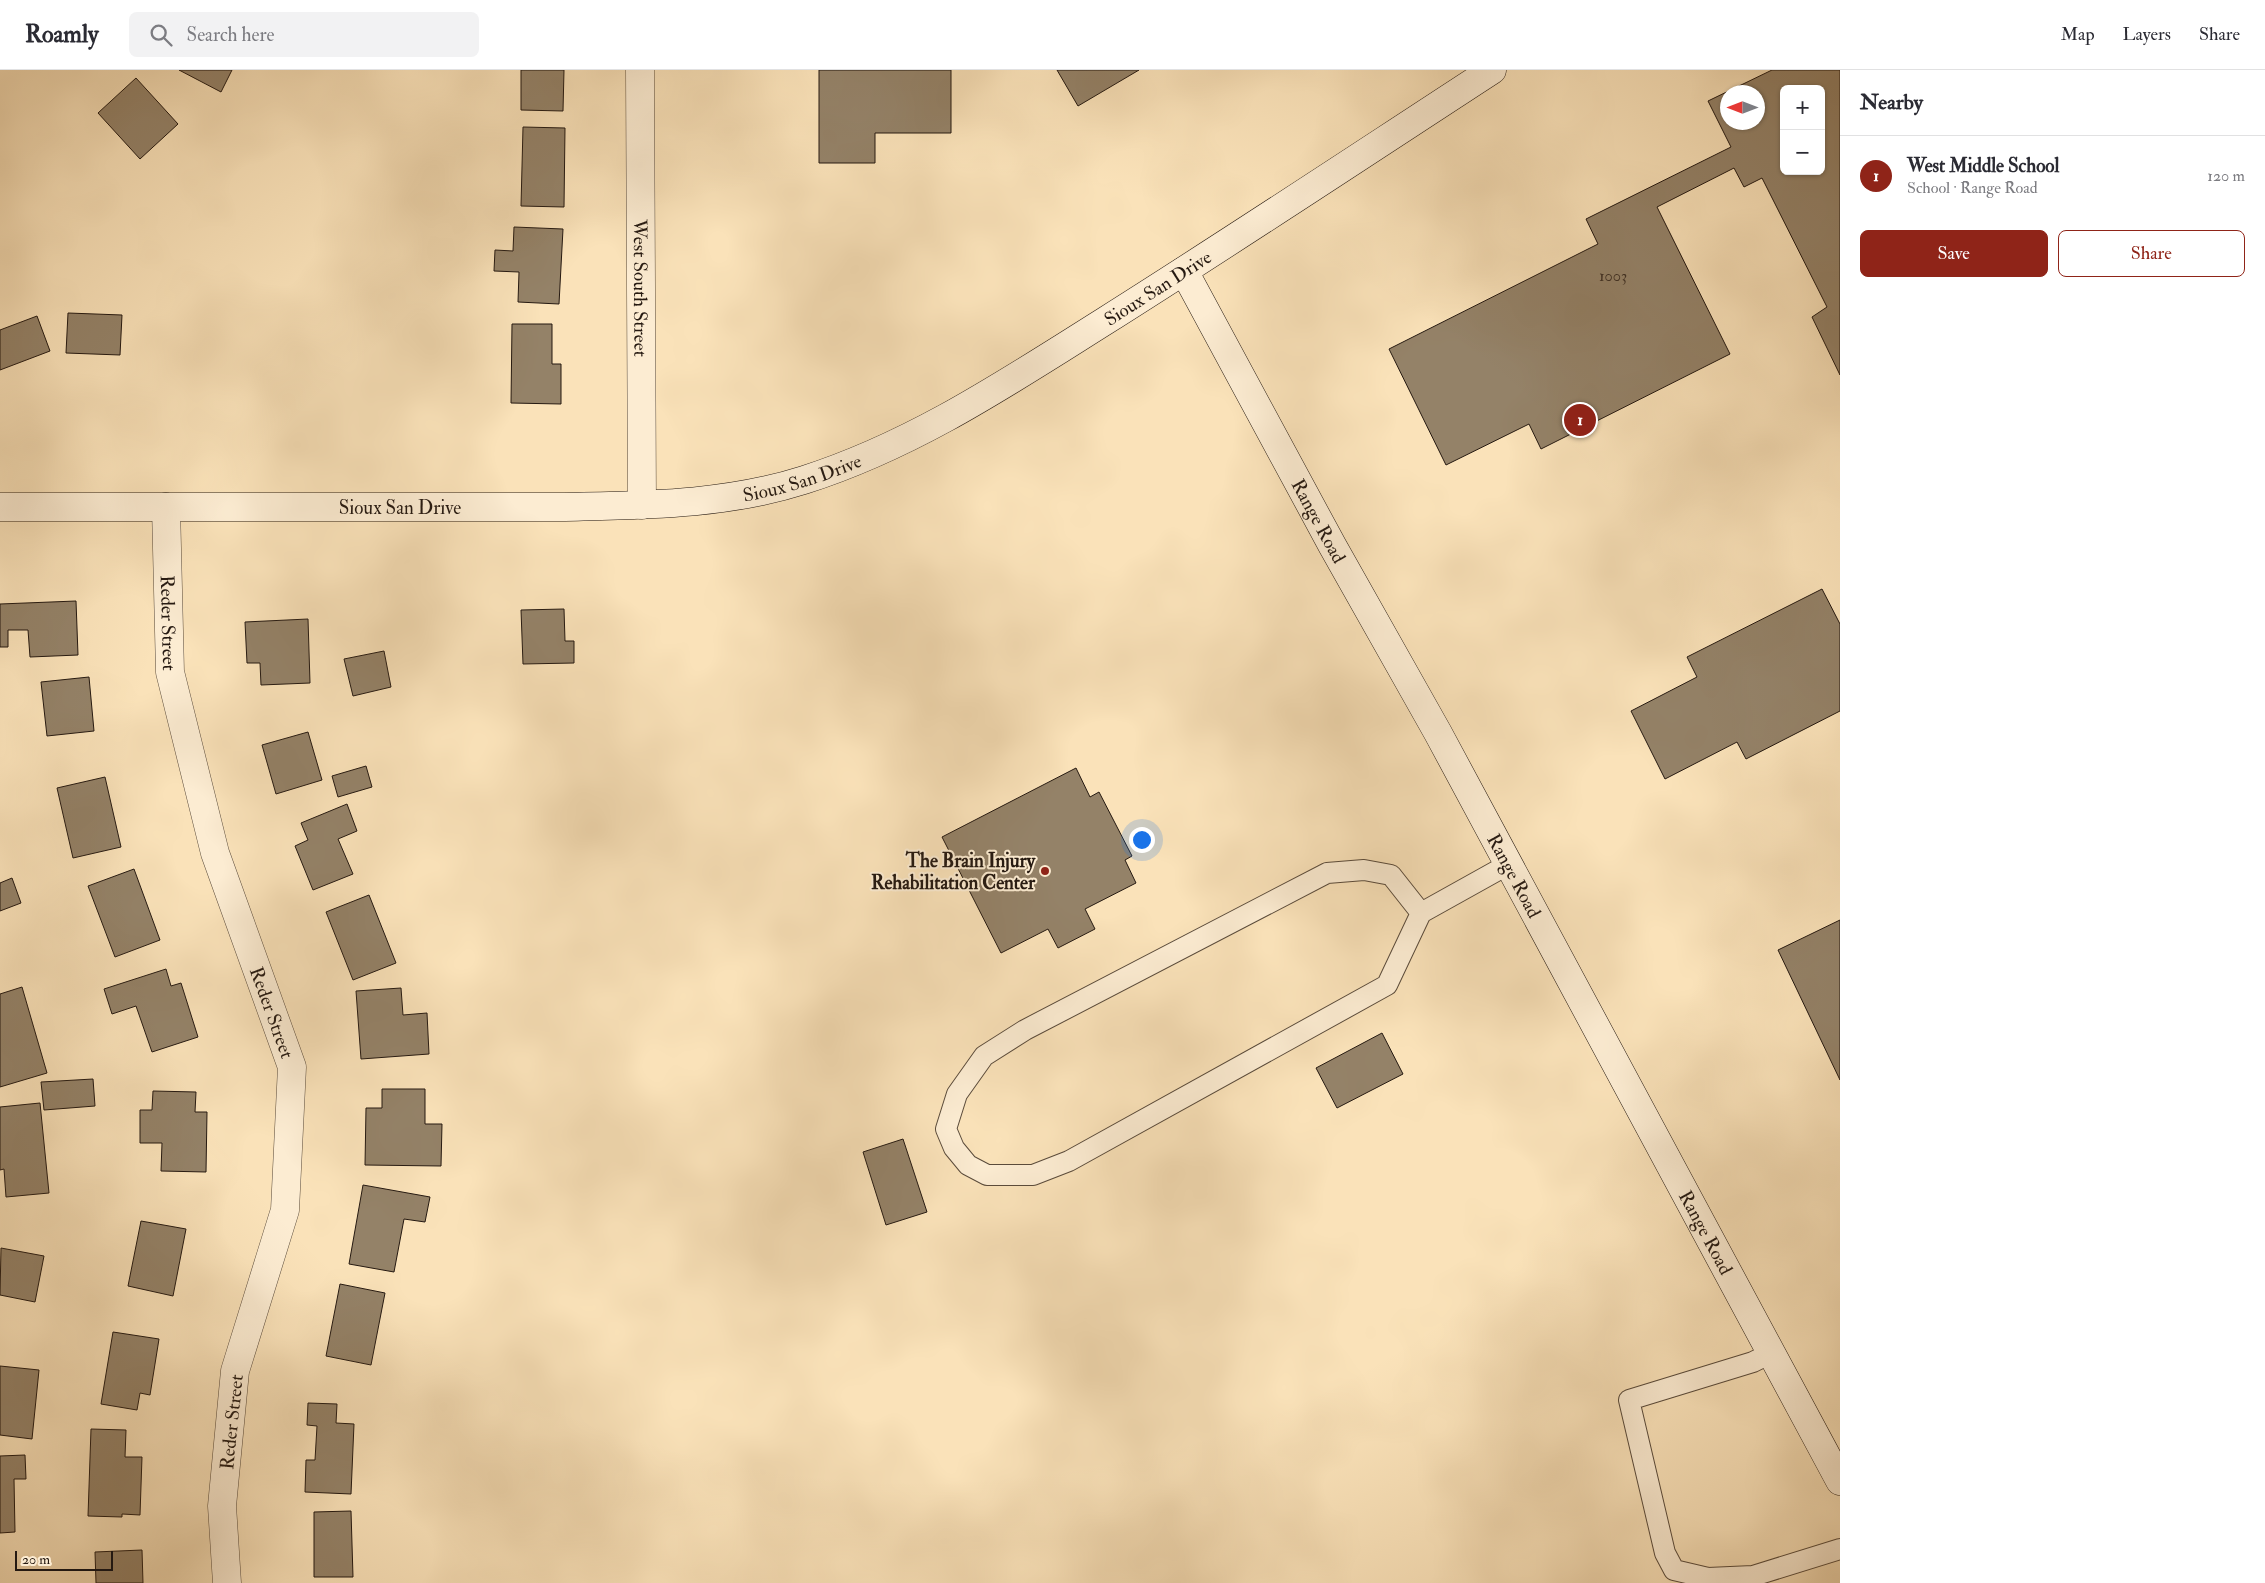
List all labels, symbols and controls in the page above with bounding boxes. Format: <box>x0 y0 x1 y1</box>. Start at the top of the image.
search box <box>129 12 479 57</box>
text: Roamly <box>25 19 99 50</box>
icon: search <box>147 21 175 49</box>
text: Search here <box>187 23 274 47</box>
text: Map <box>2061 23 2095 46</box>
text: Layers <box>2123 23 2171 46</box>
text: Share <box>2199 23 2240 46</box>
north arrow <box>1720 85 1765 130</box>
map controls <box>1780 85 1825 175</box>
button: + <box>1780 85 1825 130</box>
text: Nearby <box>1860 89 1923 116</box>
button: − <box>1780 130 1825 175</box>
text: West Middle School <box>1907 154 2059 178</box>
text: 1 <box>1873 166 1879 186</box>
text: 120 m <box>2207 166 2245 186</box>
text: School · Range Road <box>1907 178 2038 198</box>
street label: West South Street <box>628 218 652 357</box>
button: Save <box>1860 230 2048 277</box>
button: Share <box>2058 230 2245 277</box>
street label: Sioux San Drive <box>1100 245 1216 332</box>
house number: 1003 <box>1599 266 1627 286</box>
pin: 1 <box>1564 401 1596 439</box>
street label: Sioux San Drive <box>741 449 865 508</box>
street label: Range Road <box>1286 475 1351 568</box>
street label: Sioux San Drive <box>339 496 461 520</box>
street label: Reder Street <box>155 575 181 671</box>
your location <box>1129 827 1155 853</box>
street label: Range Road <box>1481 830 1546 923</box>
place label: The Brain Injury Rehabilitation Center <box>871 849 1036 895</box>
marker: The Brain Injury Rehabilitation Center <box>1039 865 1051 877</box>
street label: Reder Street <box>244 964 299 1062</box>
street label: Range Road <box>1673 1186 1738 1280</box>
street label: Reder Street <box>215 1373 249 1471</box>
scale bar <box>15 1548 112 1571</box>
text: 20 m <box>22 1551 50 1568</box>

